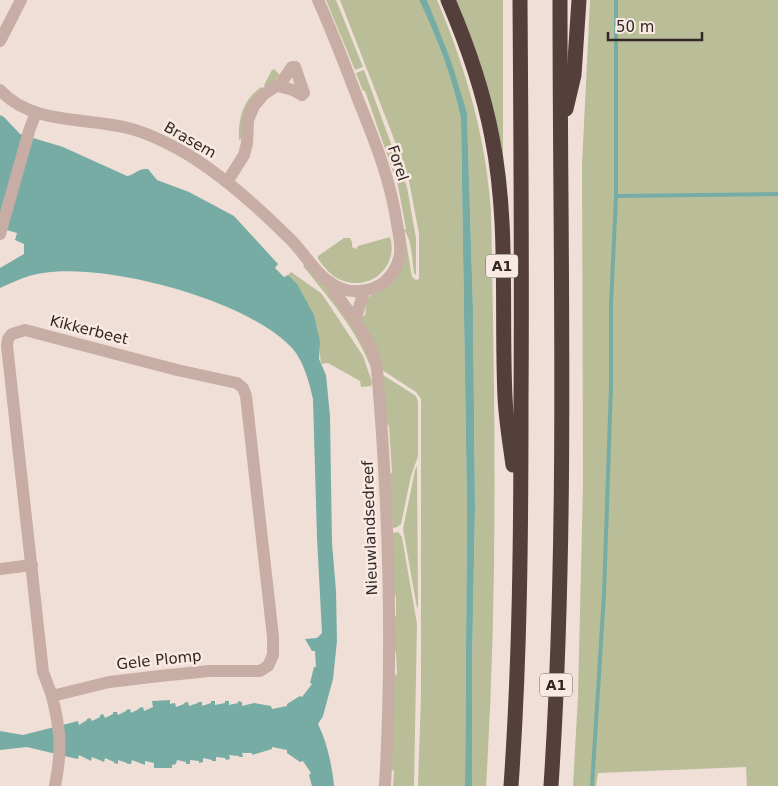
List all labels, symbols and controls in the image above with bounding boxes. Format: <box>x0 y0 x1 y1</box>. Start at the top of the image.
scale bar <box>608 10 702 42</box>
text: 50 m <box>616 18 654 36</box>
street label: Brasem <box>161 118 219 162</box>
street label: Forel <box>384 143 412 183</box>
road number: A1 <box>486 255 518 278</box>
street label: Kikkerbeet <box>48 312 130 348</box>
street label: Nieuwlandsedreef <box>359 460 381 596</box>
street label: Gele Plomp <box>116 647 202 673</box>
road number: A1 <box>540 674 572 696</box>

